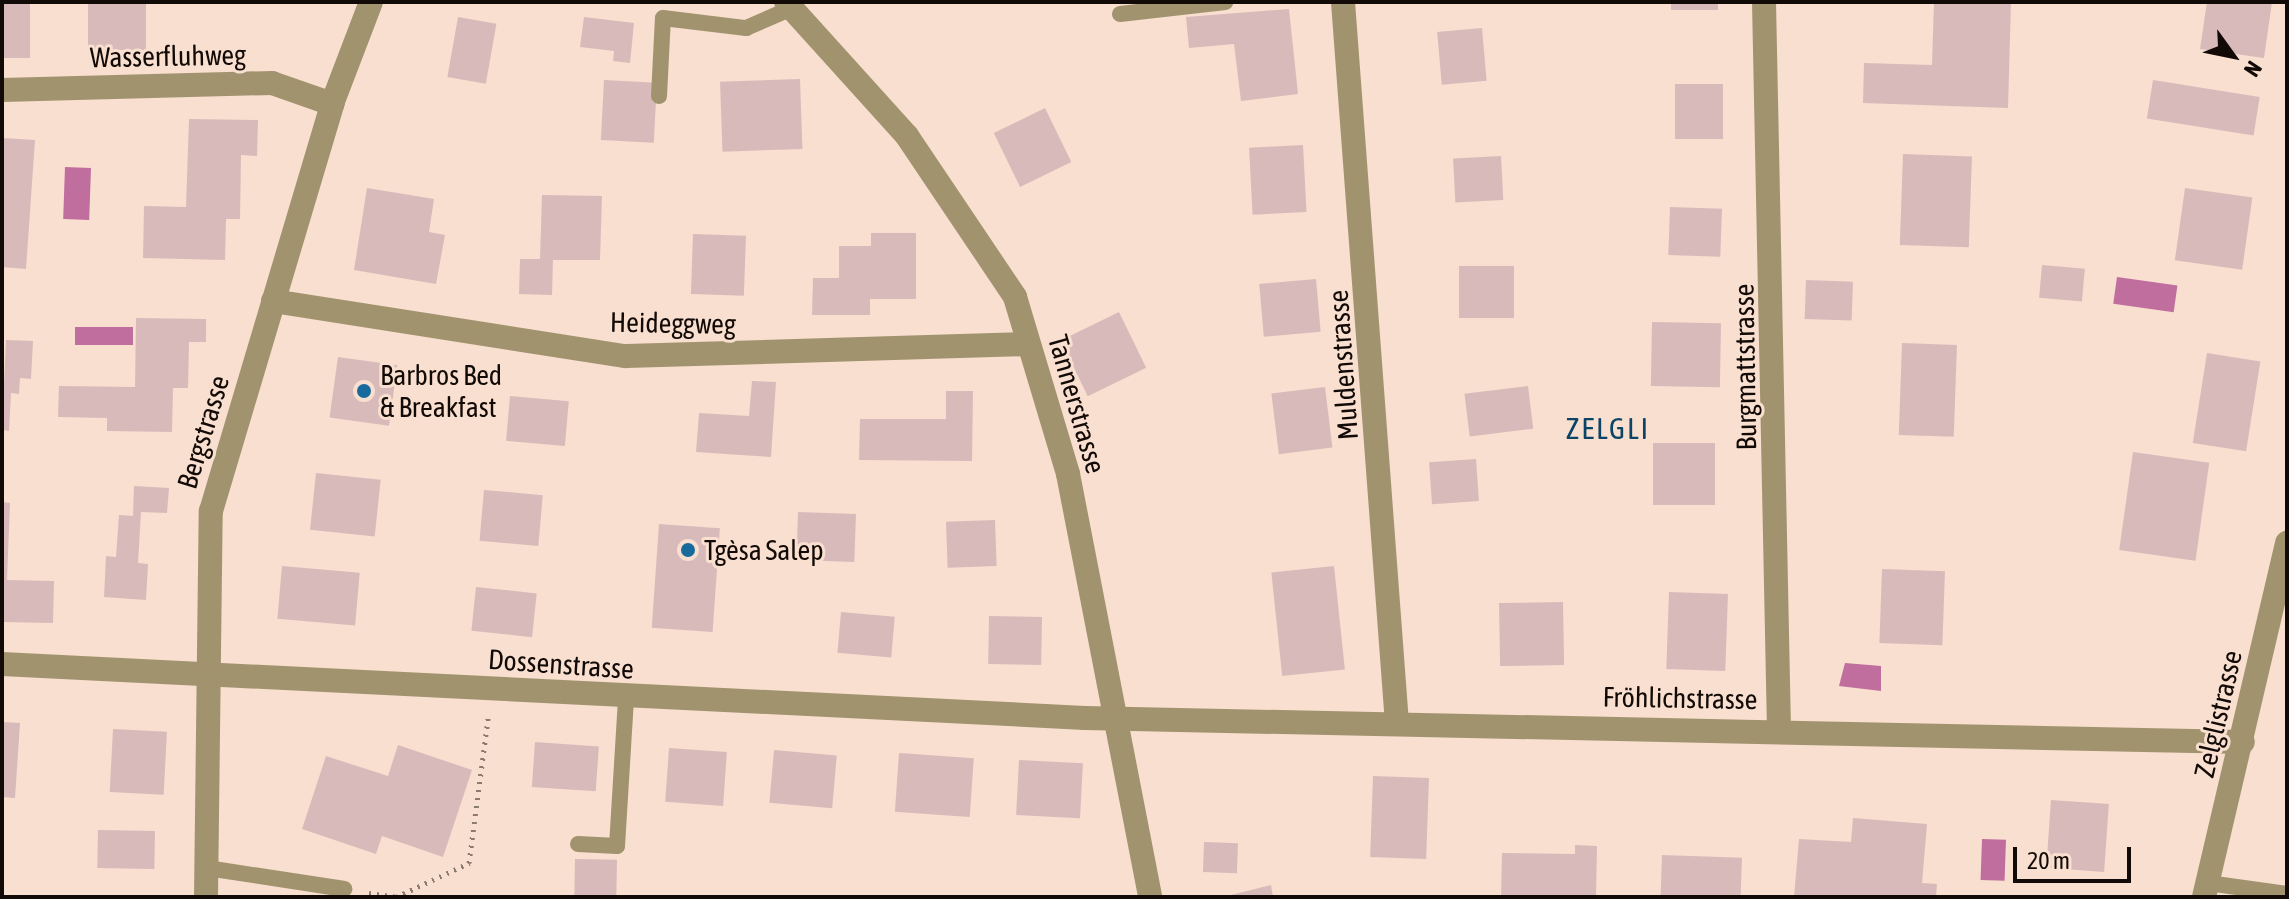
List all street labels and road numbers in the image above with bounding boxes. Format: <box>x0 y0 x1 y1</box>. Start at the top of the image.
street label: Wasserfluhweg <box>90 38 246 74</box>
street label: Burgmattstrasse <box>1727 283 1763 451</box>
street label: Muldenstrasse <box>1321 289 1365 441</box>
street label: Heideggweg <box>610 305 736 341</box>
street label: Tannerstrasse <box>1041 331 1113 477</box>
street label: Bergstrasse <box>170 371 236 493</box>
street label: Dossenstrasse <box>487 642 635 686</box>
street label: Zelglistrasse <box>2187 647 2249 781</box>
street label: Fröhlichstrasse <box>1602 680 1758 716</box>

